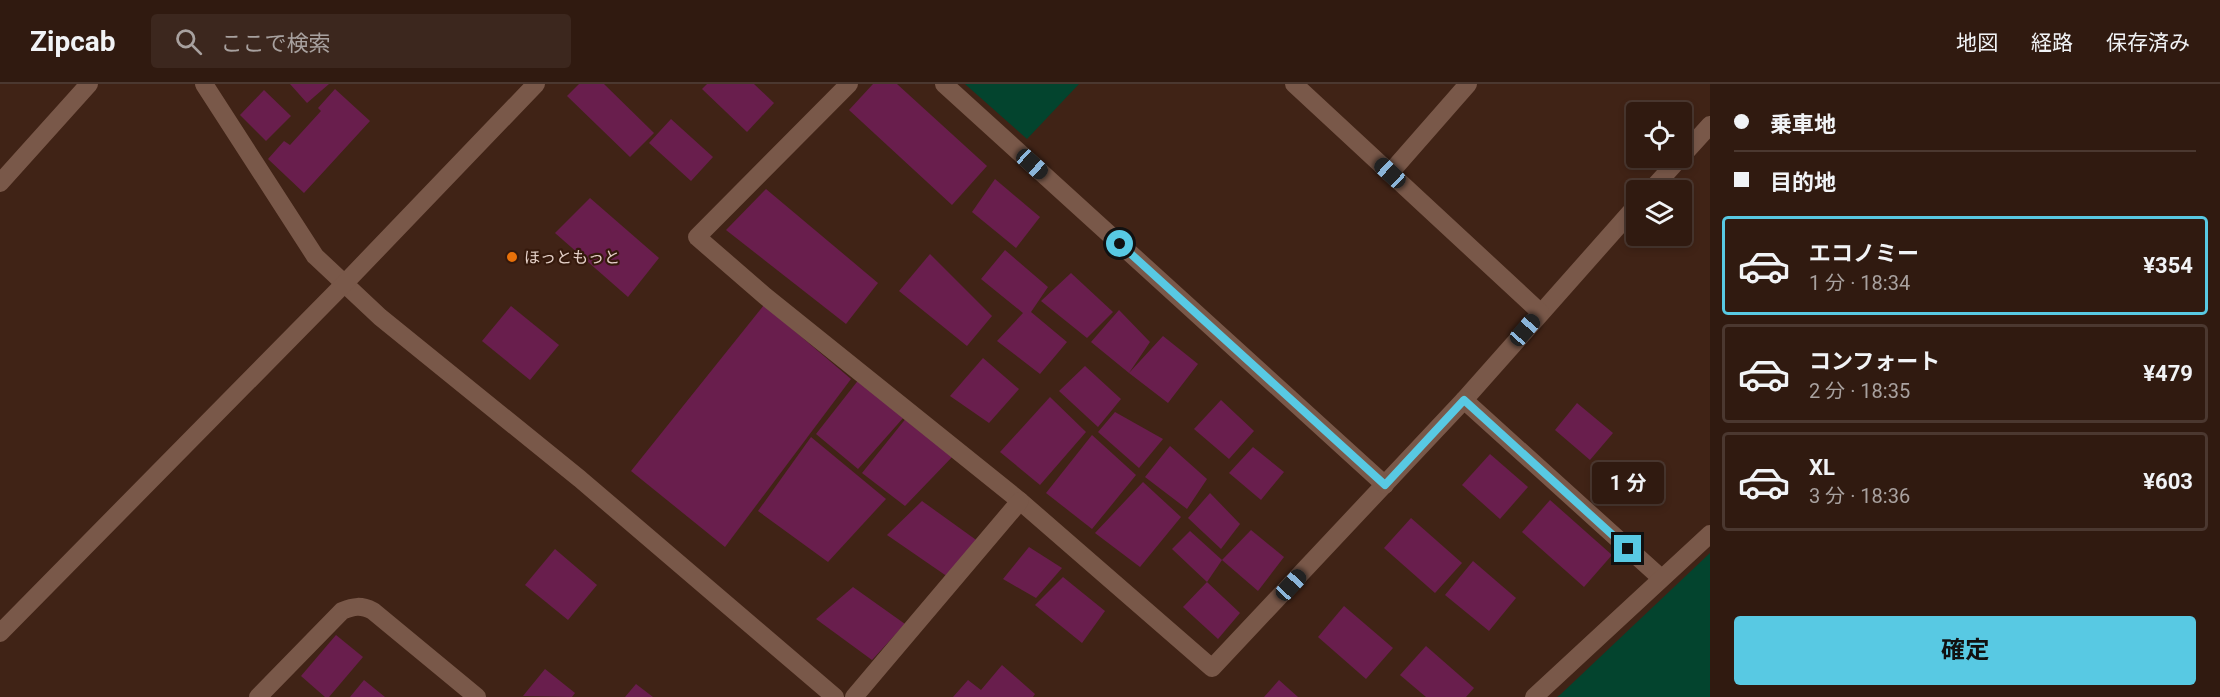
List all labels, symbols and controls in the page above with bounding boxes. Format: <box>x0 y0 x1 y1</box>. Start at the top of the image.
search box <box>151 14 571 68</box>
text: Zipcab <box>30 25 115 58</box>
icon: search <box>172 25 205 58</box>
text: ここで検索 <box>220 31 331 56</box>
text: 地図 <box>1956 31 1998 55</box>
text: 経路 <box>2031 31 2073 55</box>
text: 保存済み <box>2106 31 2190 55</box>
map controls <box>1626 102 1692 246</box>
button: locate <box>1626 102 1692 168</box>
text: 乗車地 <box>1770 112 1836 137</box>
car <box>1013 145 1051 183</box>
car <box>1371 154 1409 192</box>
text: 目的地 <box>1770 170 1836 195</box>
button: layers <box>1626 180 1692 246</box>
route start <box>1106 230 1133 257</box>
icon: car <box>1737 239 1791 293</box>
text: エコノミー <box>1809 241 1919 266</box>
place label: ほっともっと <box>524 248 620 267</box>
marker: ほっともっと <box>505 250 519 264</box>
text: ¥354 <box>2143 253 2193 278</box>
text: 1 分 · 18:34 <box>1809 271 1910 295</box>
car <box>1506 311 1544 349</box>
icon: car <box>1737 347 1791 401</box>
text: コンフォート <box>1809 349 1940 374</box>
text: ¥479 <box>2143 361 2193 386</box>
text: 2 分 · 18:35 <box>1809 379 1910 403</box>
icon: car <box>1737 455 1791 509</box>
text: XL <box>1809 455 1835 480</box>
callout: 1 分 <box>1592 462 1664 504</box>
text: ¥603 <box>2143 469 2193 494</box>
text: 1 分 <box>1610 471 1646 495</box>
text: 3 分 · 18:36 <box>1809 484 1910 508</box>
route end <box>1614 535 1641 562</box>
car <box>1272 566 1310 604</box>
button: 確定 <box>1734 616 2196 685</box>

